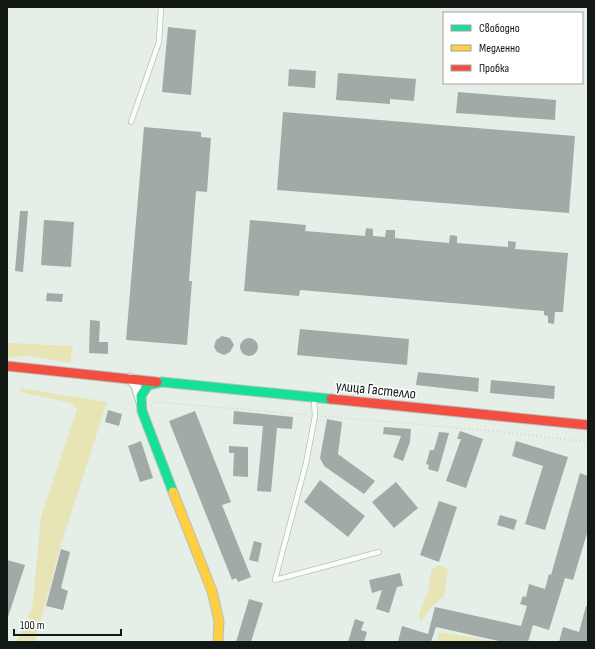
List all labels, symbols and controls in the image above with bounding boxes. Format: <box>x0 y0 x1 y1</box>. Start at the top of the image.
legend <box>443 12 583 84</box>
text: Свободно <box>479 21 520 36</box>
text: Медленно <box>479 41 520 56</box>
text: Пробка <box>479 61 510 76</box>
street label: улица Гастелло <box>335 376 417 404</box>
scale bar <box>14 611 121 637</box>
text: 100 m <box>20 618 45 633</box>

